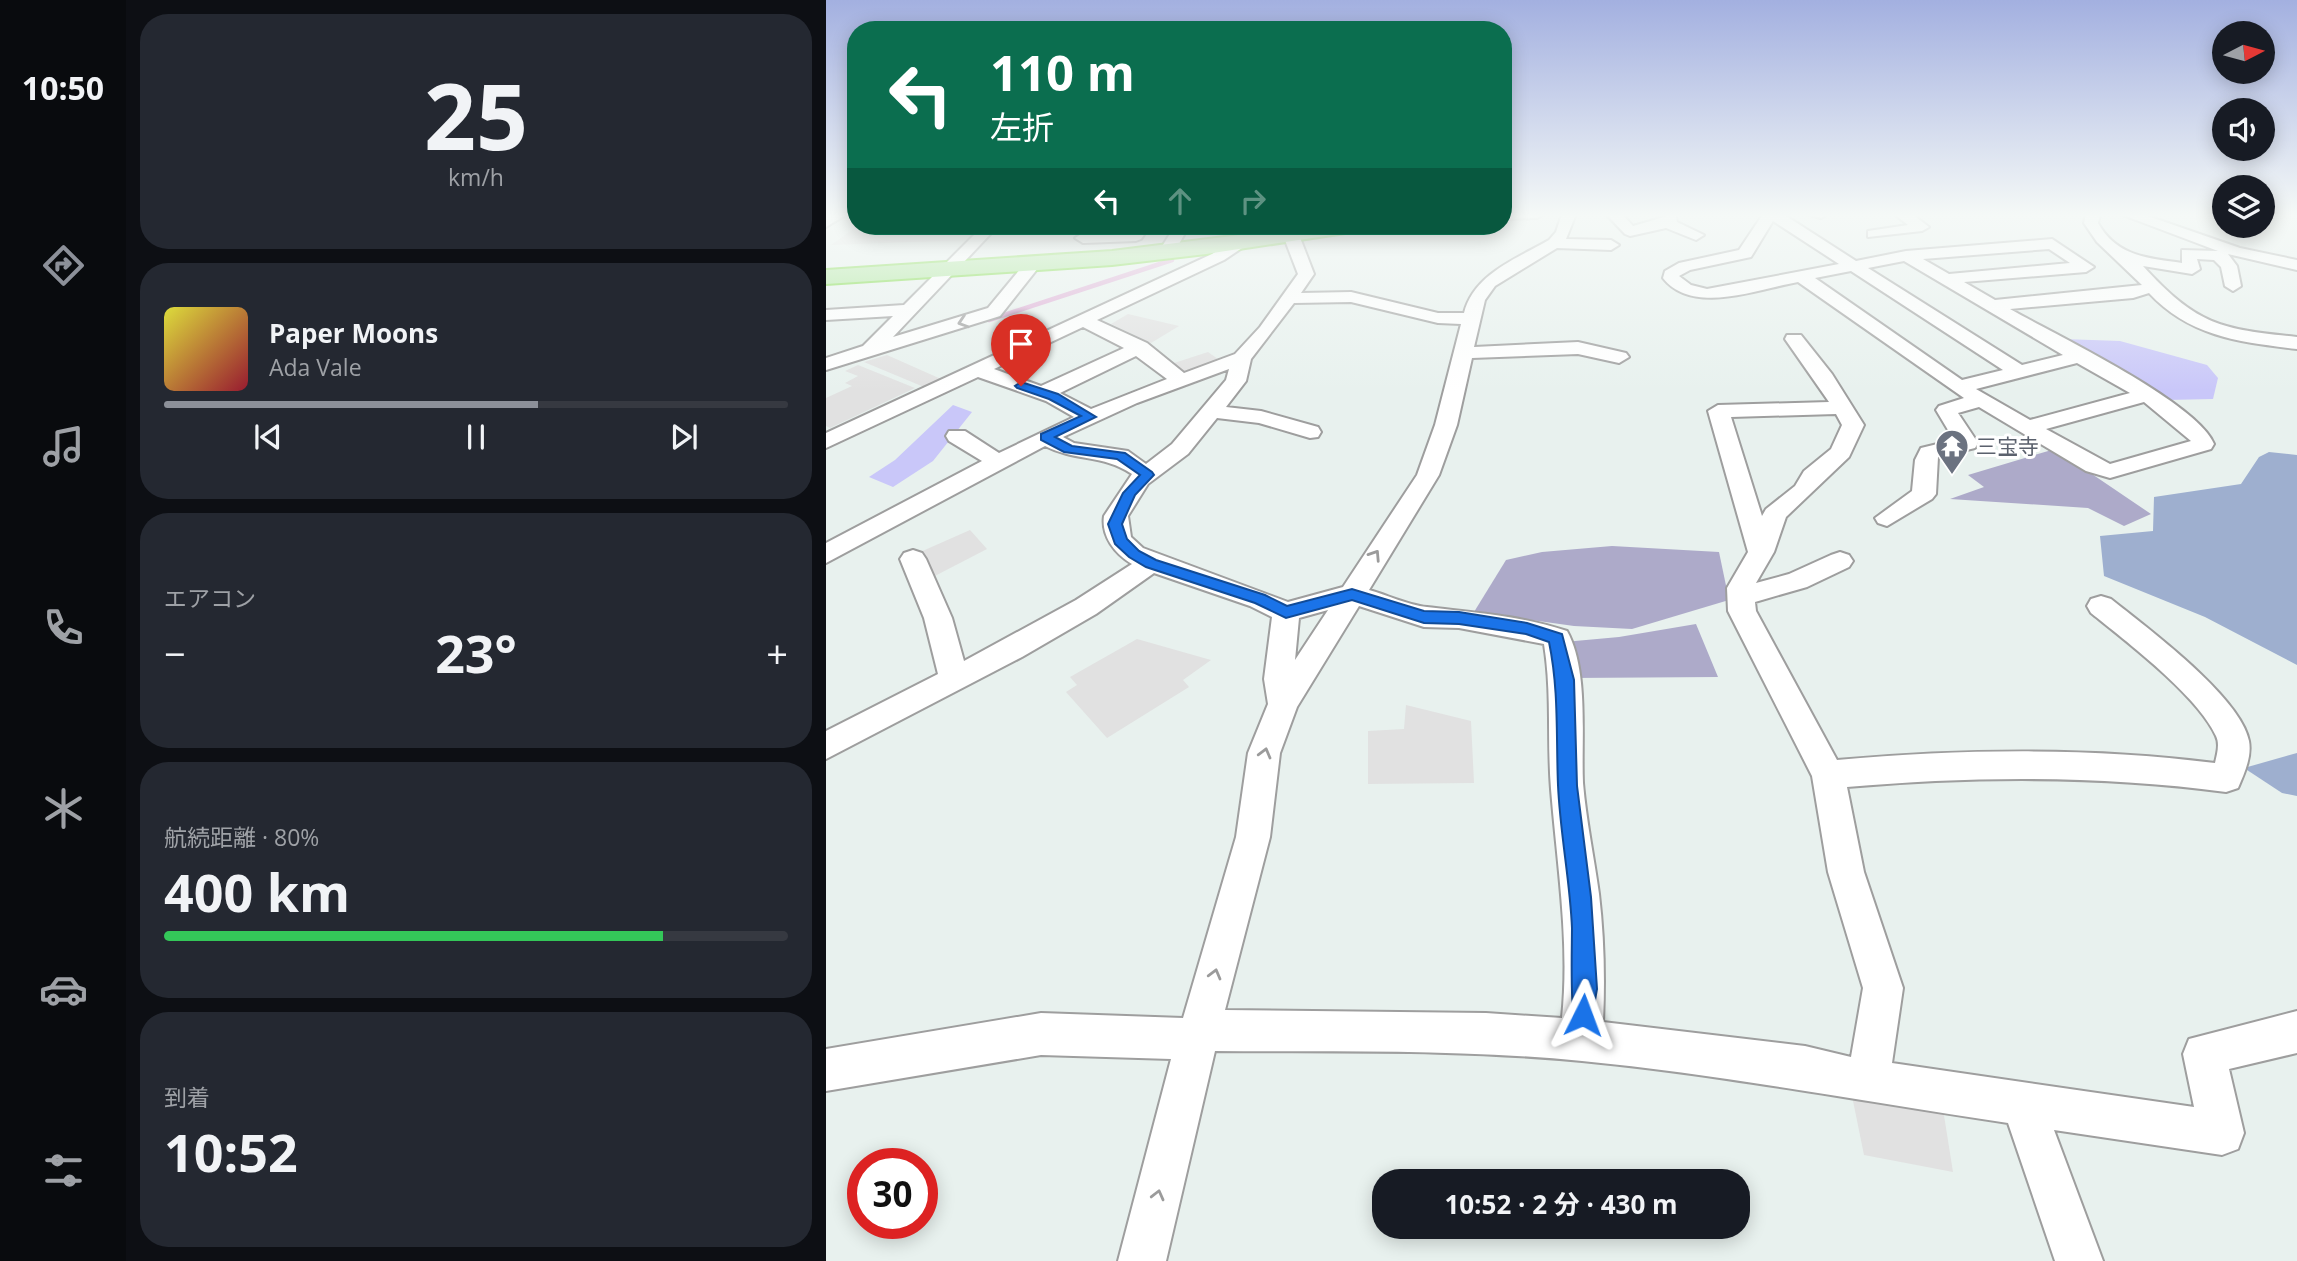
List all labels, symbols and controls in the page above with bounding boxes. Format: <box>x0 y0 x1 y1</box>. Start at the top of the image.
north arrow <box>2212 21 2275 84</box>
map controls <box>2212 21 2275 238</box>
text: 110 m <box>990 39 1135 105</box>
icon: left <box>875 49 966 140</box>
text: 25 <box>424 53 528 177</box>
text: 10:50 <box>22 66 104 109</box>
button: sound <box>2212 98 2275 161</box>
text: 左折 <box>990 105 1054 148</box>
text: km/h <box>448 161 504 193</box>
button: layers <box>2212 175 2275 238</box>
icon: left <box>1088 182 1126 220</box>
icon: ahead <box>1161 182 1199 220</box>
icon: right <box>1234 182 1272 220</box>
icon: directions <box>39 241 88 290</box>
one-way arrow <box>958 314 970 328</box>
pin <box>991 314 1051 386</box>
text: Paper Moons <box>269 315 438 351</box>
icon: arrive <box>1002 325 1040 363</box>
text: Ada Vale <box>269 351 362 383</box>
icon: previous <box>249 418 287 456</box>
icon: pause <box>457 418 495 456</box>
icon: next <box>665 418 703 456</box>
icon: music <box>39 422 88 471</box>
temple icon: 三宝寺 <box>1933 427 1971 476</box>
place label: 三宝寺 <box>1976 432 2039 460</box>
one-way arrow <box>1367 550 1379 563</box>
text: エアコン <box>164 582 256 614</box>
icon: phone <box>39 603 88 652</box>
text: 23° <box>435 617 517 688</box>
text: − <box>164 627 186 679</box>
text: + <box>766 627 788 679</box>
one-way arrow <box>1257 747 1271 759</box>
icon: climate <box>39 784 88 833</box>
text: 航続距離 · 80% <box>164 821 319 853</box>
text: 400 km <box>164 856 350 927</box>
icon: car <box>39 965 88 1014</box>
one-way arrow <box>1206 968 1221 980</box>
position arrow <box>1546 978 1620 1052</box>
text: 到着 <box>164 1081 210 1113</box>
text: 10:52 <box>164 1116 298 1187</box>
icon: filters <box>39 1146 88 1195</box>
speed limit sign: 30 <box>847 1148 938 1239</box>
text: 10:52 · 2 分 · 430 m <box>1444 1186 1678 1222</box>
one-way arrow <box>1150 1189 1164 1201</box>

